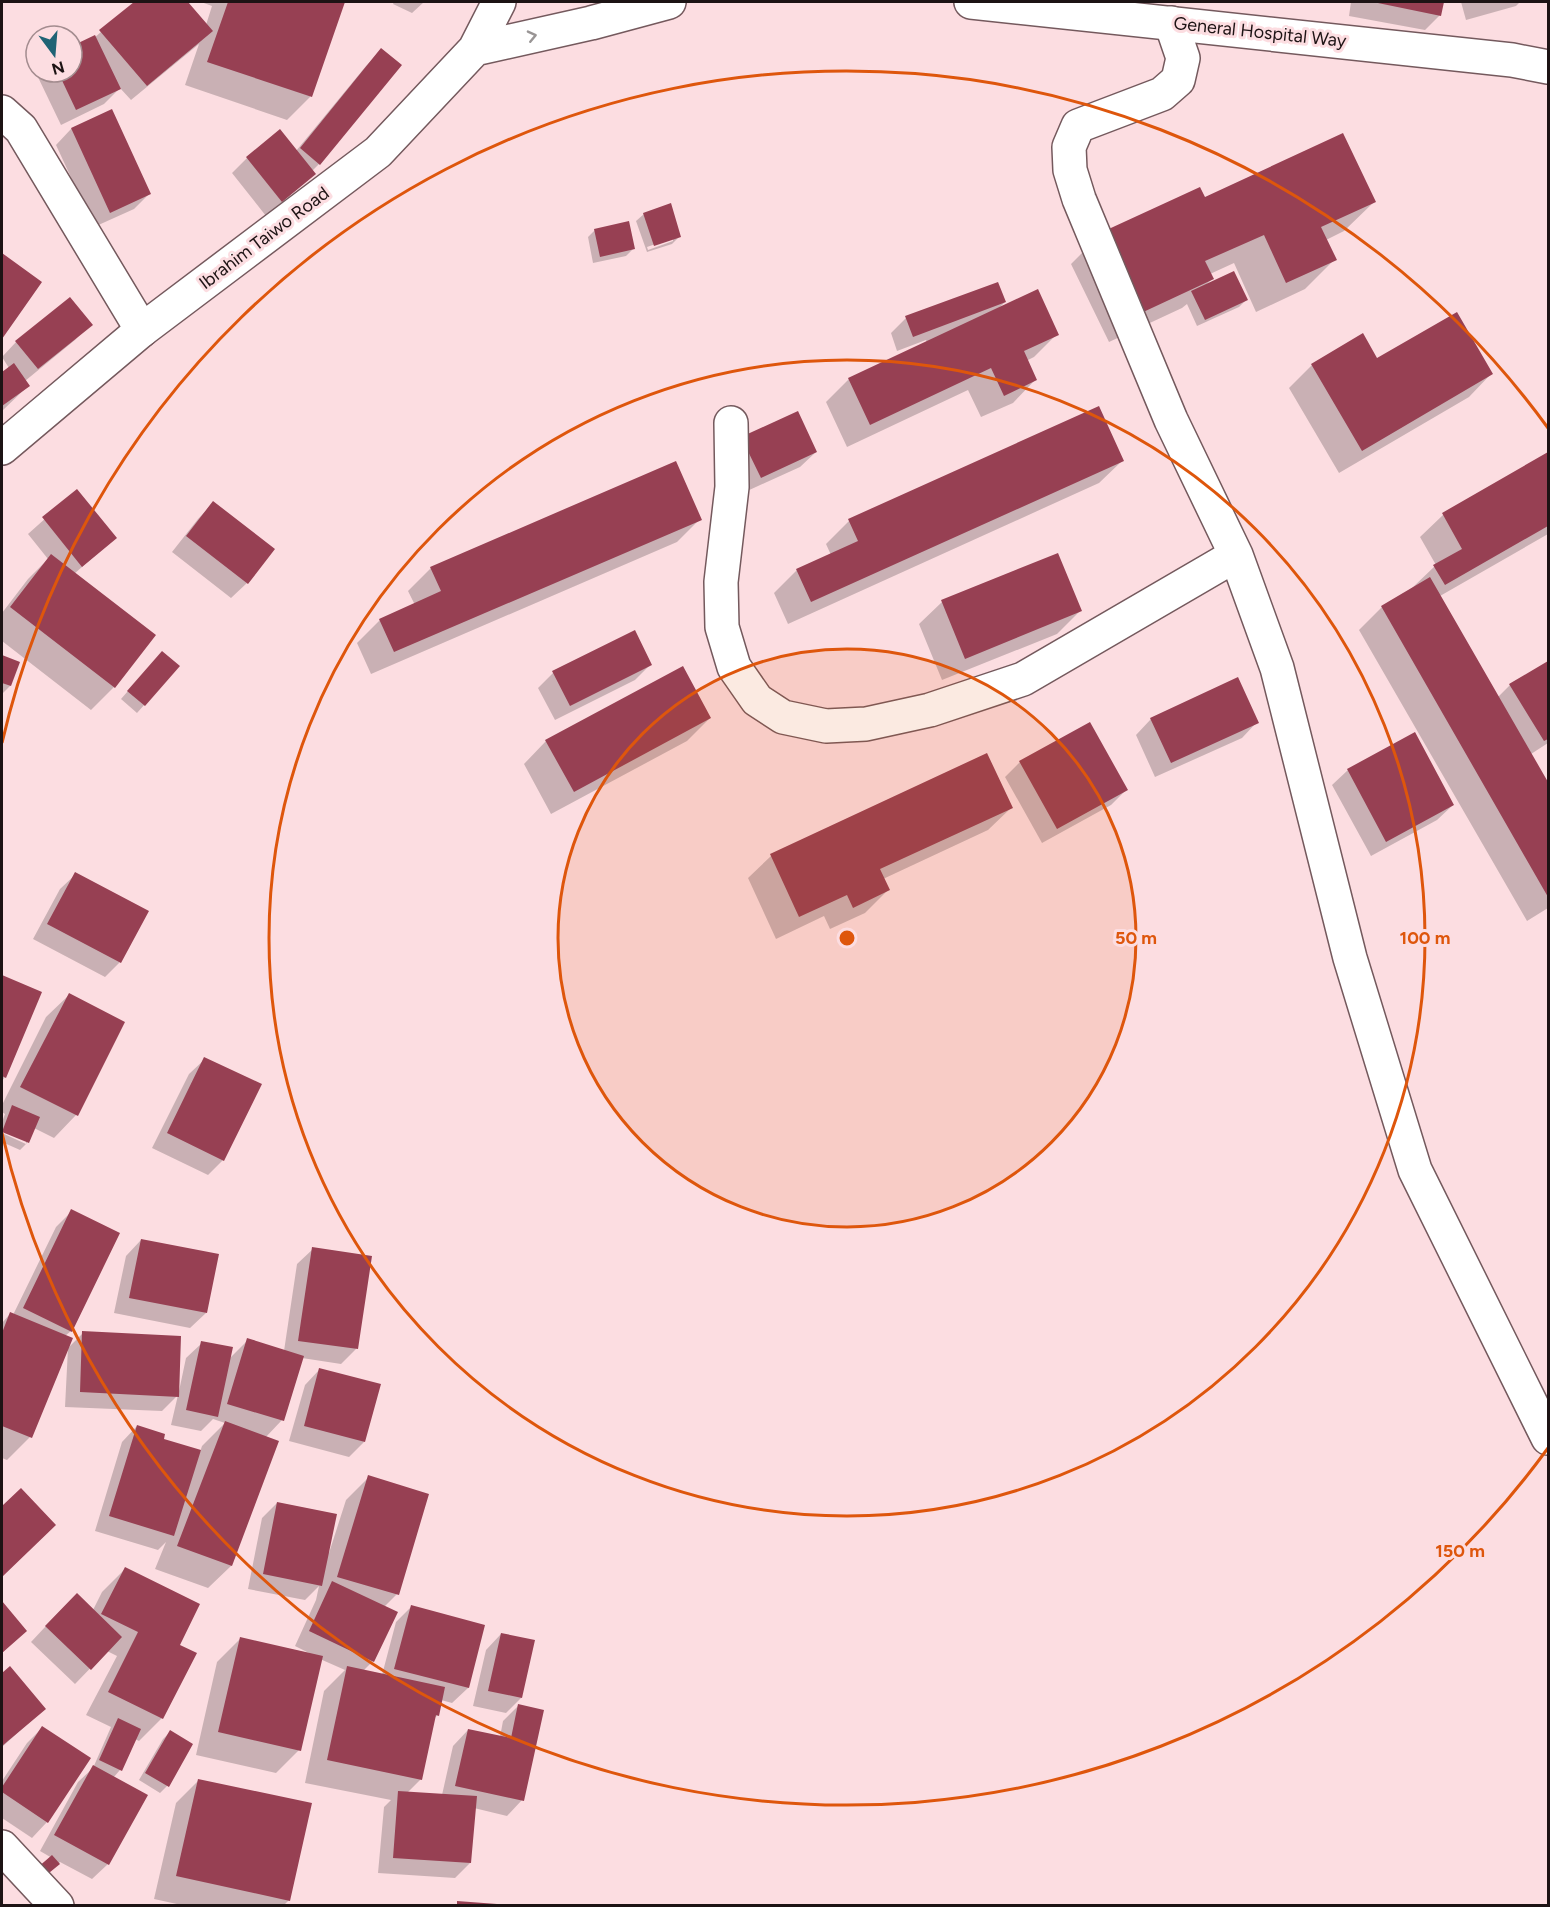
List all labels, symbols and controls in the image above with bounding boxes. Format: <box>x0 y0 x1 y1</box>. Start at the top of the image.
street label: General Hospital Way <box>1173 12 1348 52</box>
north arrow <box>24 24 84 84</box>
one-way arrow <box>527 30 537 43</box>
text: N <box>49 57 67 79</box>
street label: Ibrahim Taiwo Road <box>195 182 333 294</box>
text: 50 m <box>1115 927 1157 949</box>
text: 100 m <box>1400 927 1450 949</box>
centre of rings <box>837 928 857 948</box>
text: 150 m <box>1435 1540 1485 1562</box>

